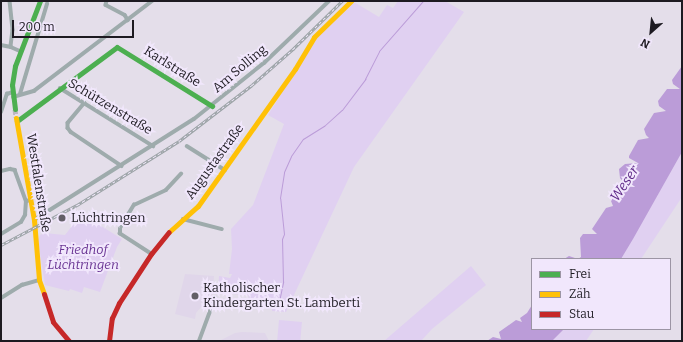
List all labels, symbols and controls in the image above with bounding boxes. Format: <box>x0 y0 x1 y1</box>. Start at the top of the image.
scale bar <box>14 12 136 38</box>
north arrow <box>631 12 671 52</box>
text: 200 m <box>19 20 55 34</box>
text: N <box>639 35 652 51</box>
street label: Am Solling <box>210 42 270 96</box>
street label: Karlstraße <box>141 43 203 91</box>
street label: Schützenstraße <box>65 76 155 138</box>
street label: Augustastraße <box>183 121 247 203</box>
street label: Westfalenstraße <box>22 132 54 234</box>
water label: Weser <box>607 163 643 205</box>
place label: Lüchtringen <box>71 210 145 226</box>
marker: Lüchtringen <box>56 212 68 224</box>
park label: Friedhof Lüchtringen <box>47 243 119 274</box>
legend <box>531 258 671 330</box>
text: Frei <box>569 267 591 281</box>
place label: Katholischer Kindergarten St. Lamberti <box>203 281 360 312</box>
text: Zäh <box>569 287 590 301</box>
marker: Katholischer Kindergarten St. Lamberti <box>190 291 200 301</box>
text: Stau <box>569 307 594 321</box>

